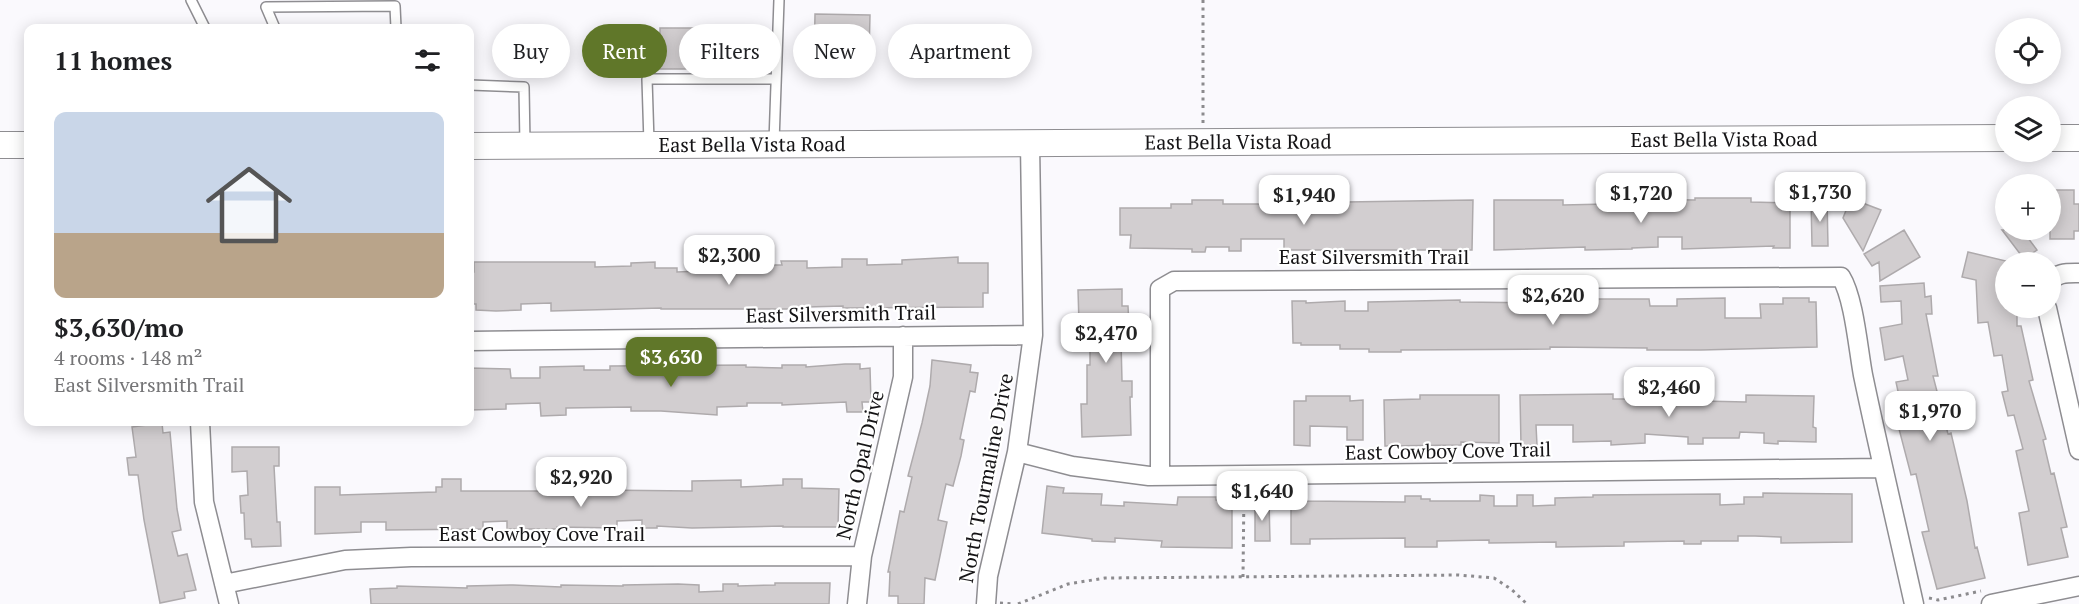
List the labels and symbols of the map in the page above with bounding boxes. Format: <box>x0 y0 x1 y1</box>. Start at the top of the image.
street label: East Bella Vista Road <box>1630 125 1818 153</box>
street label: East Bella Vista Road <box>1144 128 1332 155</box>
street label: East Bella Vista Road <box>658 130 846 158</box>
pin: $1,730 <box>1771 172 1869 223</box>
pin: $1,720 <box>1592 173 1690 224</box>
pin: $1,940 <box>1255 175 1353 226</box>
pin: $2,300 <box>680 235 778 286</box>
street label: East Silversmith Trail <box>1279 243 1469 270</box>
pin: $2,620 <box>1504 275 1602 326</box>
street label: East Silversmith Trail <box>746 298 936 329</box>
pin: $2,470 <box>1057 313 1155 364</box>
pin: $3,630 <box>622 337 720 388</box>
pin: $2,460 <box>1620 367 1718 418</box>
street label: North Tourmaline Drive <box>952 371 1019 585</box>
street label: North Opal Drive <box>829 388 890 542</box>
pin: $1,970 <box>1881 391 1979 442</box>
street label: East Cowboy Cove Trail <box>1345 435 1551 466</box>
pin: $2,920 <box>532 457 630 508</box>
pin: $1,640 <box>1213 471 1311 522</box>
street label: East Cowboy Cove Trail <box>439 520 645 547</box>

